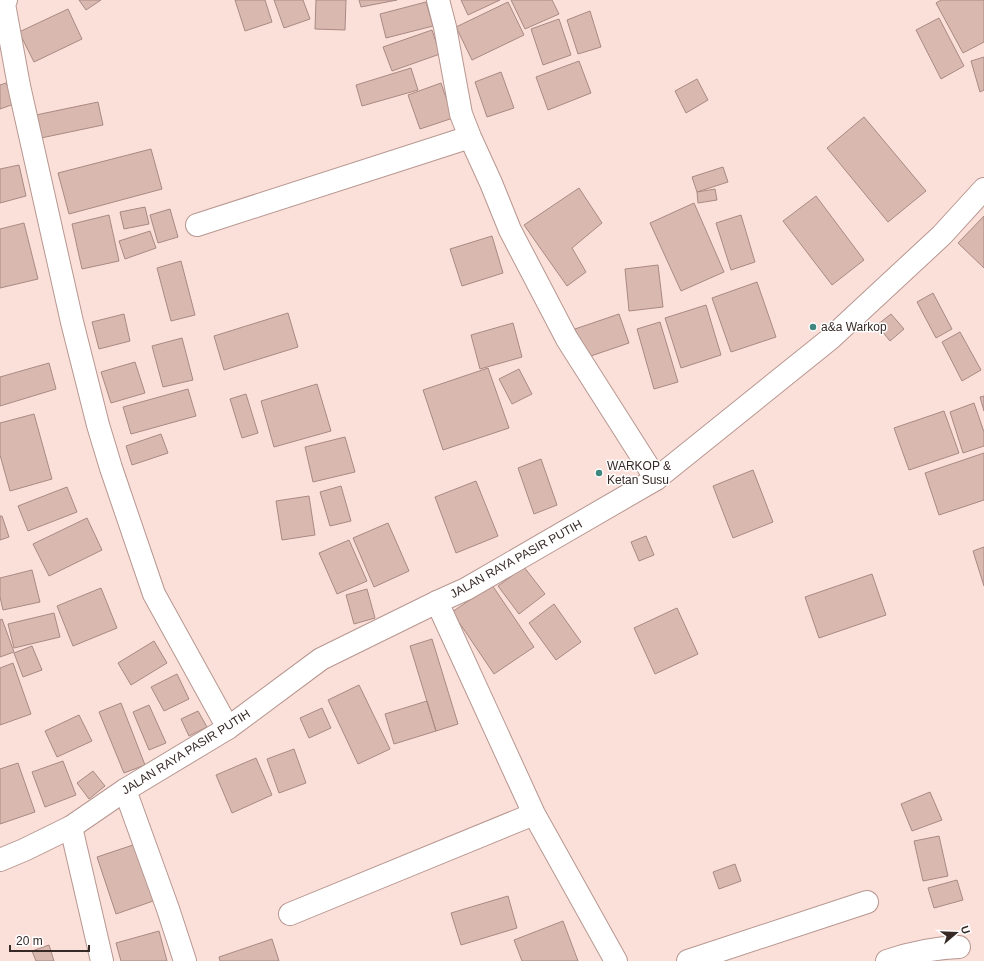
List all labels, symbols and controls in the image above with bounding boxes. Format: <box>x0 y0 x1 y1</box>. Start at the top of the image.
place label: a&a Warkop <box>821 320 887 334</box>
marker: a&a Warkop <box>808 322 818 332</box>
place label: WARKOP & Ketan Susu <box>607 459 671 487</box>
marker: WARKOP & Ketan Susu <box>594 468 604 478</box>
street label: JALAN RAYA PASIR PUTIH <box>448 517 584 601</box>
street label: JALAN RAYA PASIR PUTIH <box>119 707 253 797</box>
north arrow <box>936 913 976 953</box>
text: U <box>958 924 972 936</box>
scale bar <box>10 927 89 953</box>
text: 20 m <box>16 934 43 948</box>

